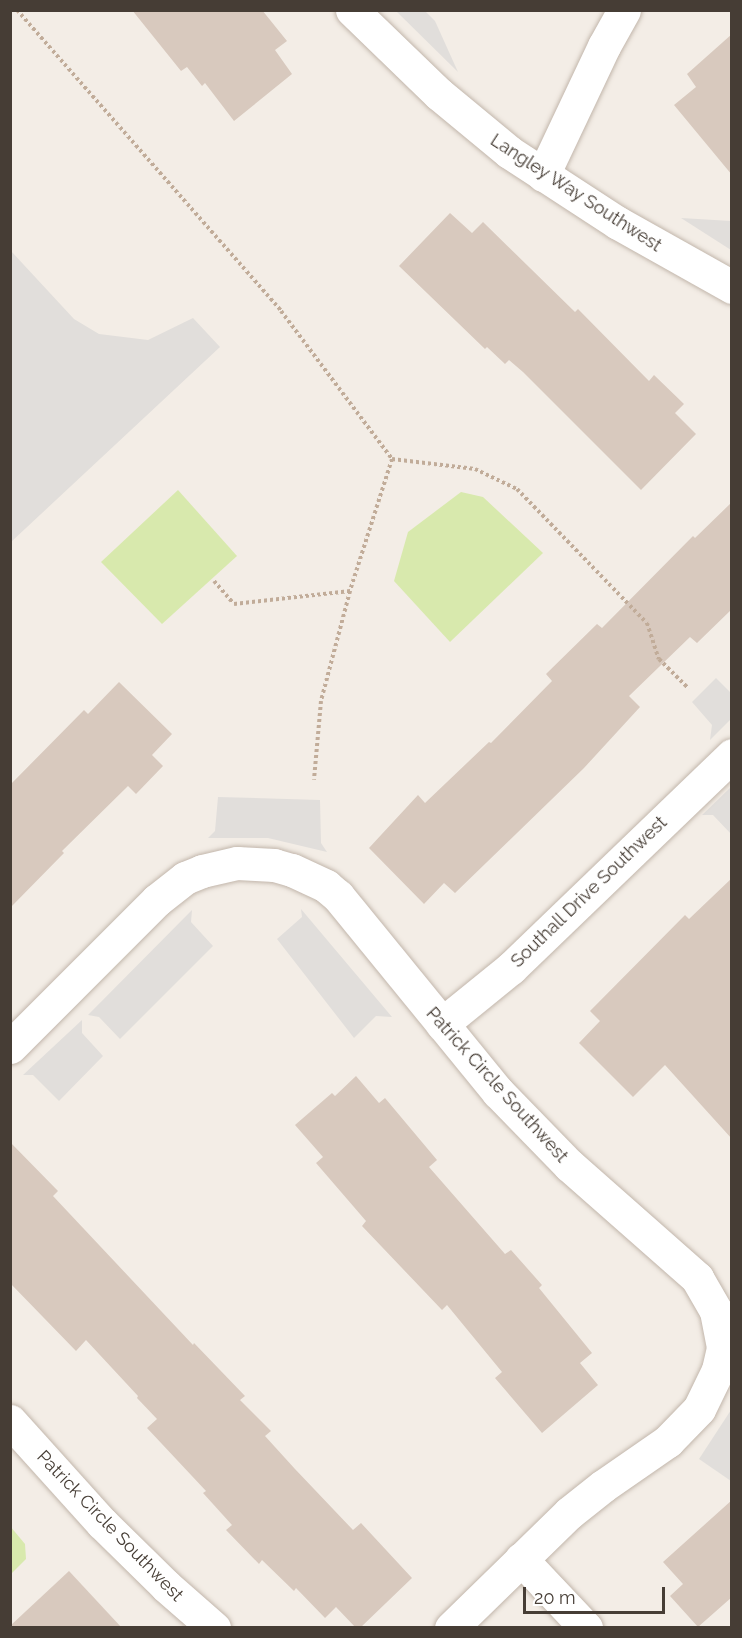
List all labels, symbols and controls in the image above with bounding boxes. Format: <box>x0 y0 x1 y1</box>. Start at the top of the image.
street label: Langley Way Southwest <box>486 129 666 257</box>
street label: Southall Drive Southwest <box>506 812 672 972</box>
street label: Patrick Circle Southwest <box>422 1003 572 1167</box>
street label: Patrick Circle Southwest <box>32 1446 188 1606</box>
scale bar <box>526 1575 668 1613</box>
text: 20 m <box>534 1587 576 1608</box>

